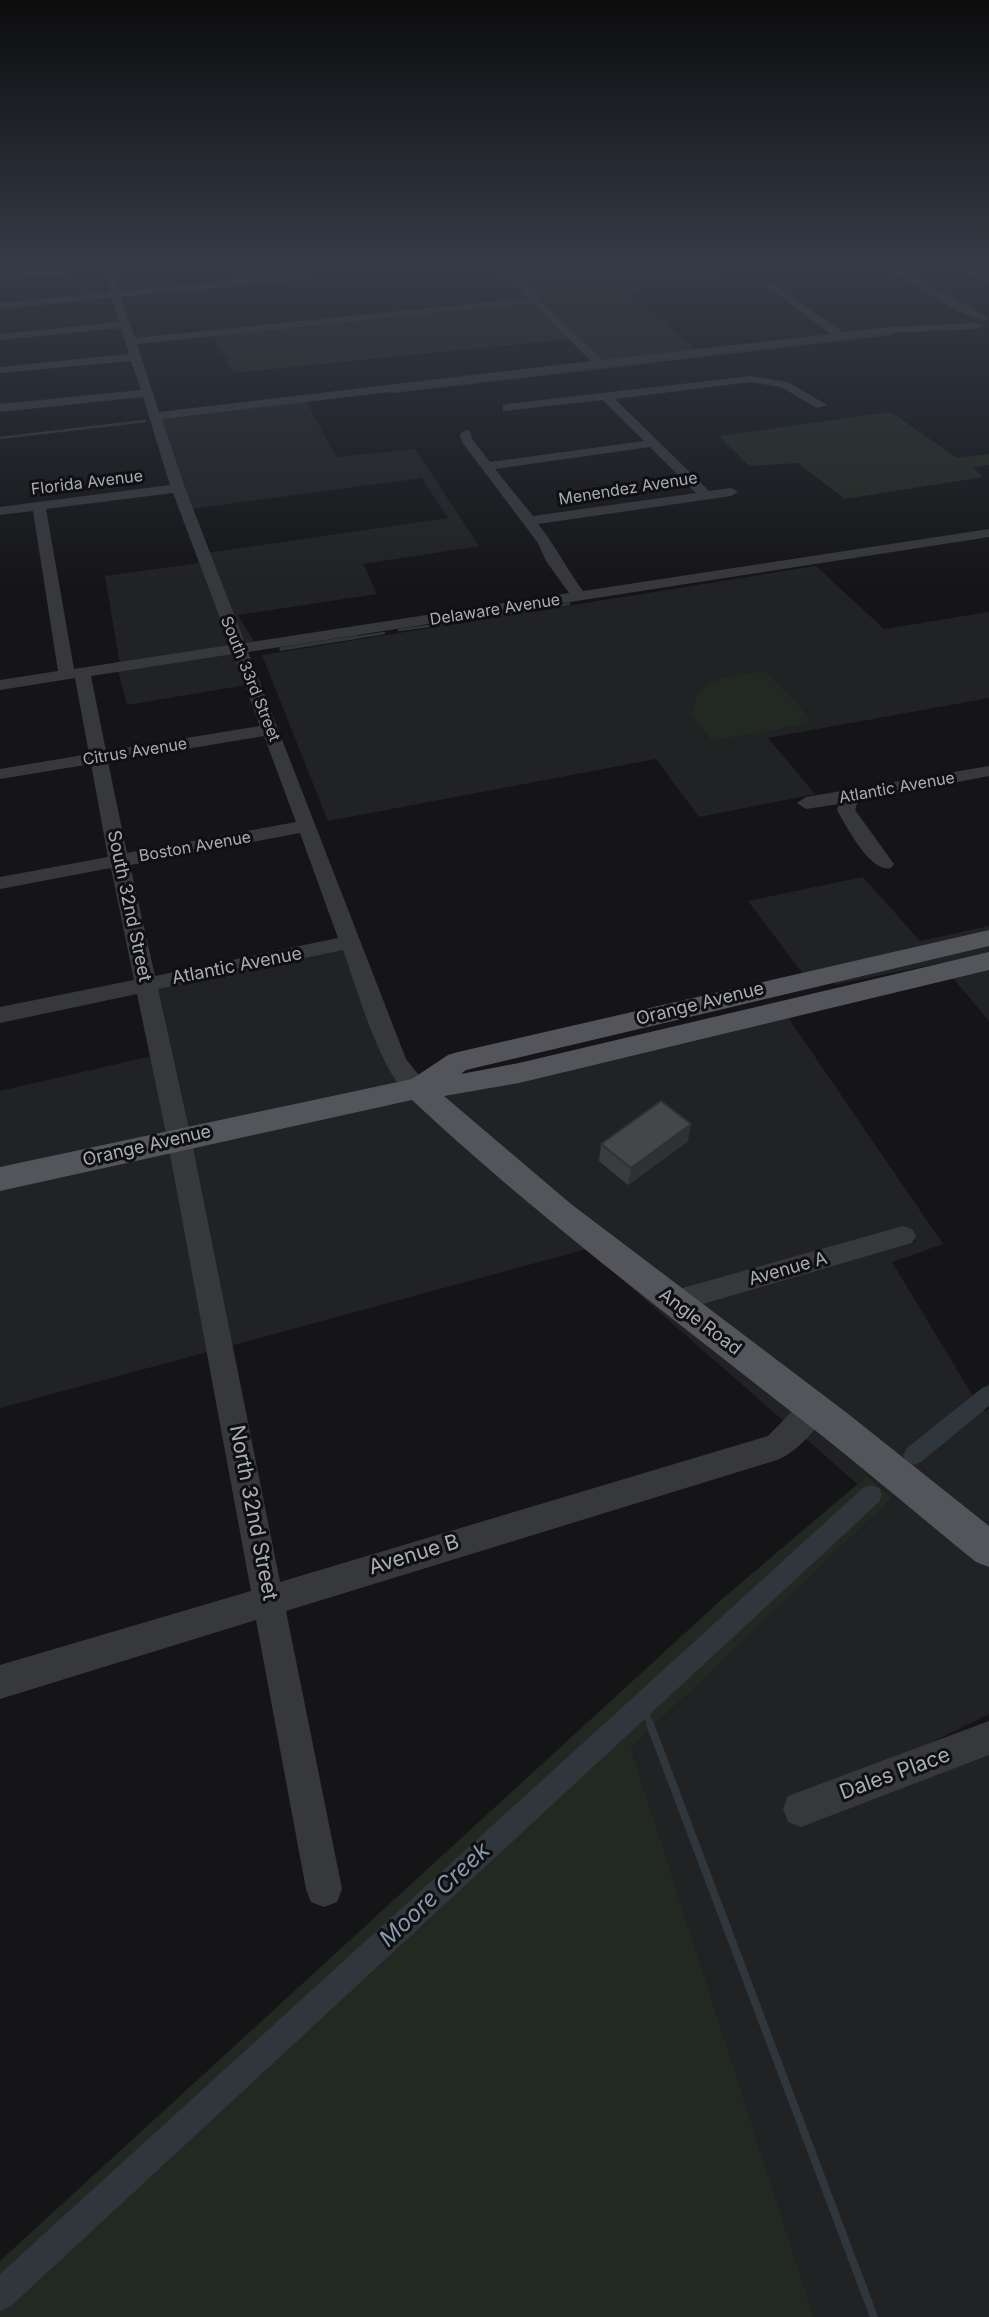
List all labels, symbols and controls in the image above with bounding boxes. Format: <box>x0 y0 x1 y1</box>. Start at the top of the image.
street label: Florida Avenue <box>30 467 144 499</box>
street label: Menendez Avenue <box>557 469 699 509</box>
street label: Delaware Avenue <box>429 590 561 630</box>
street label: South 33rd Street <box>216 614 284 744</box>
street label: Citrus Avenue <box>81 734 189 770</box>
street label: Atlantic Avenue <box>838 768 956 808</box>
street label: South 32nd Street <box>102 828 156 984</box>
street label: Boston Avenue <box>138 828 252 866</box>
street label: Atlantic Avenue <box>170 943 304 989</box>
street label: Orange Avenue <box>634 978 766 1030</box>
street label: Orange Avenue <box>81 1121 213 1171</box>
street label: Avenue A <box>746 1247 830 1291</box>
street label: Angle Road <box>655 1284 745 1360</box>
street label: North 32nd Street <box>224 1423 282 1603</box>
street label: Avenue B <box>366 1529 462 1581</box>
street label: Dales Place <box>836 1742 954 1806</box>
water label: Moore Creek <box>374 1837 496 1953</box>

